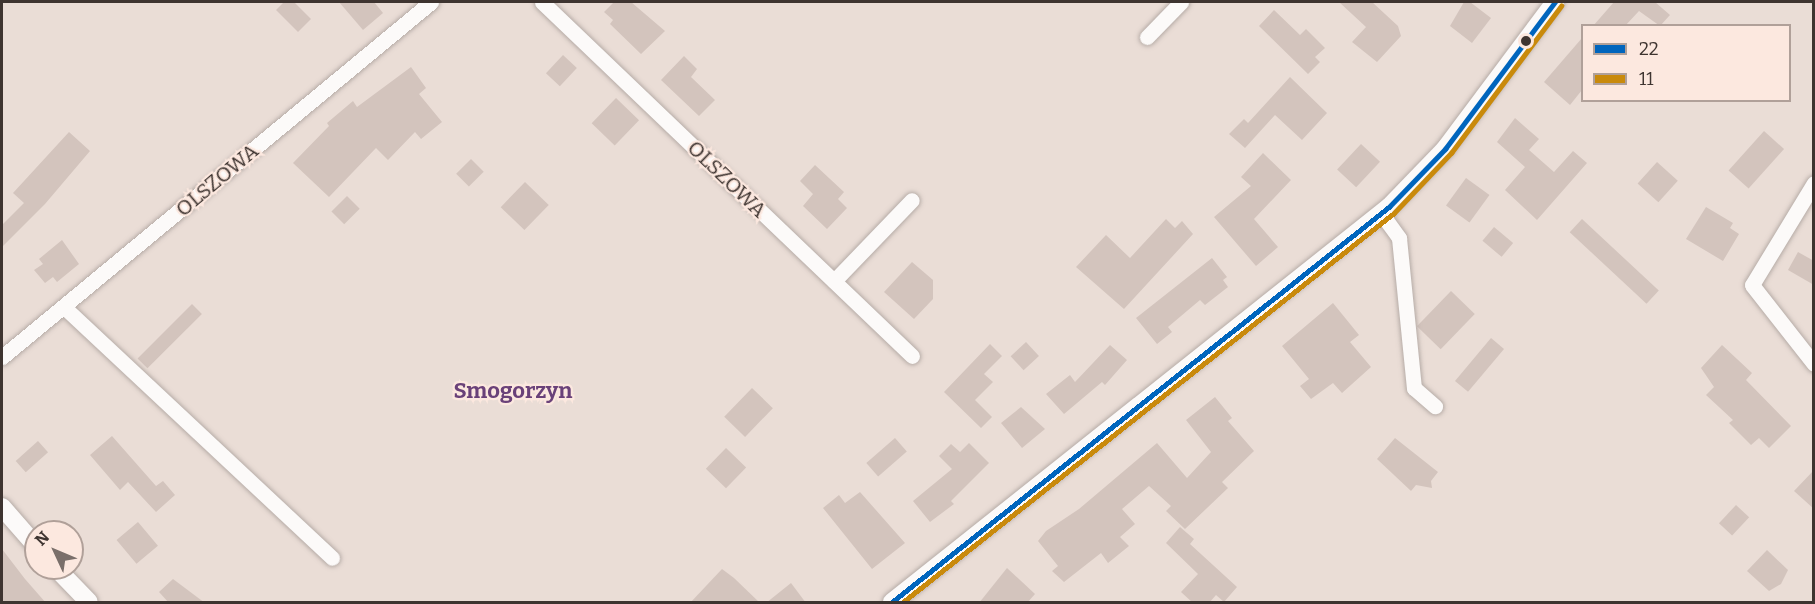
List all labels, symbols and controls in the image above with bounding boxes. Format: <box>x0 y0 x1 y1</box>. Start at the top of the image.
legend <box>1581 24 1791 102</box>
unlabelled marker <box>1520 35 1532 47</box>
text: 22 <box>1639 38 1659 60</box>
text: 11 <box>1639 68 1654 90</box>
street label: OLSZOWA <box>682 135 772 223</box>
street label: OLSZOWA <box>171 138 263 222</box>
district label: Smogorzyn <box>454 378 572 404</box>
north arrow <box>24 520 84 580</box>
text: N <box>31 527 53 550</box>

